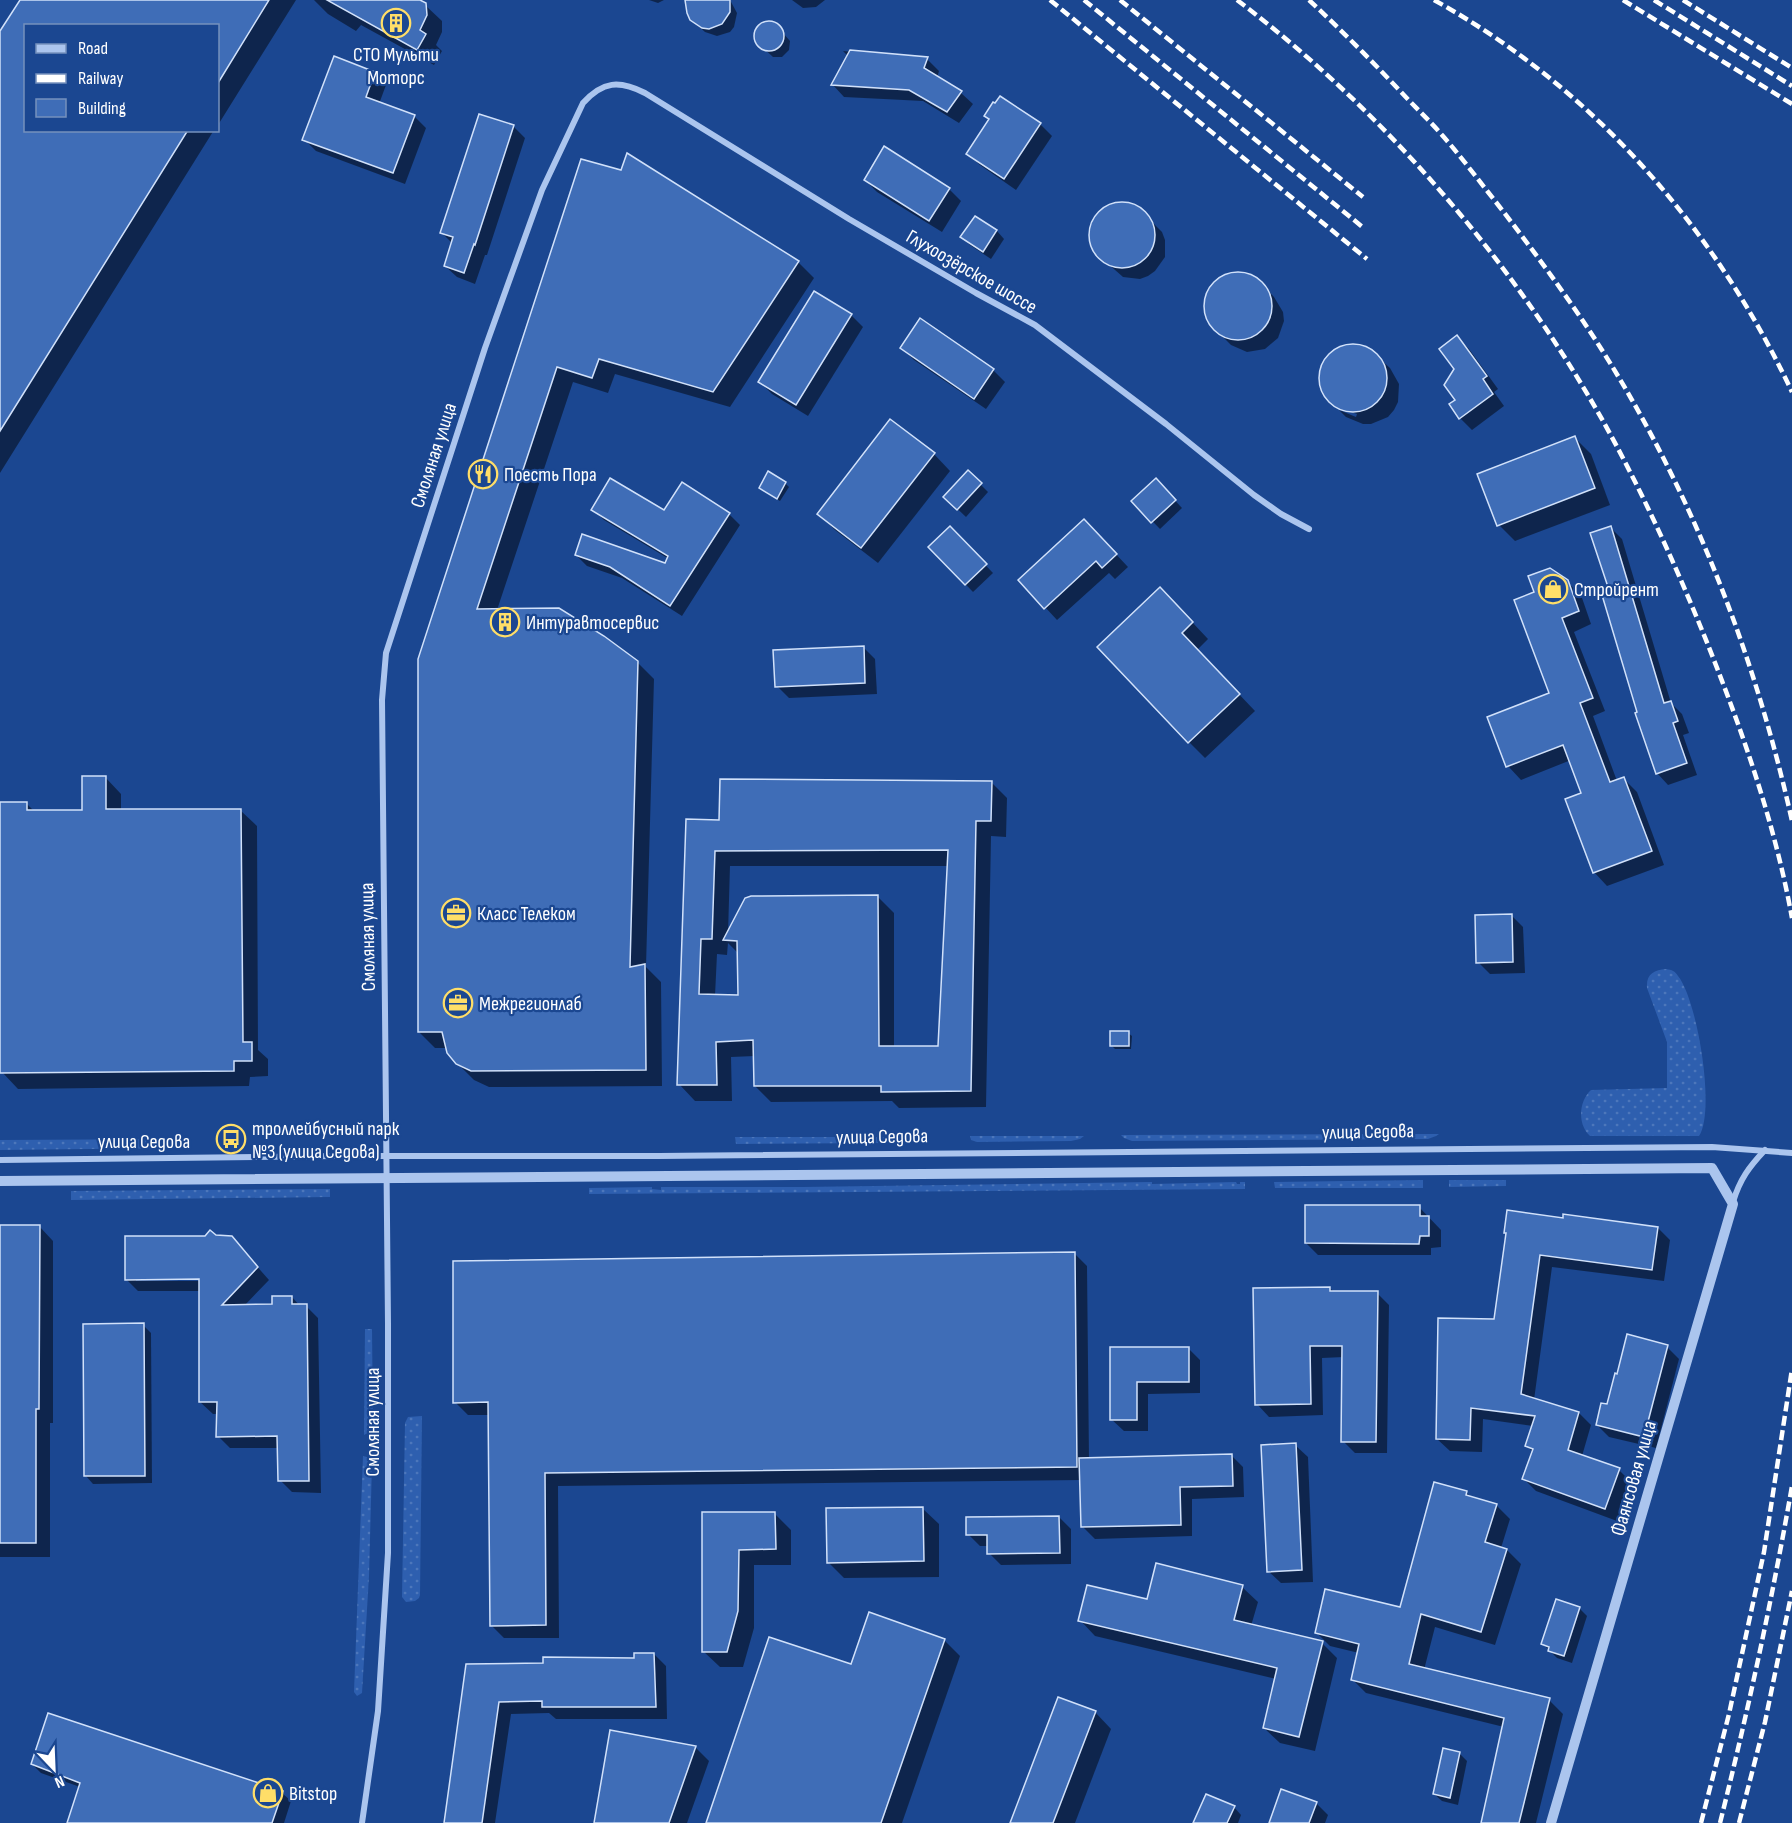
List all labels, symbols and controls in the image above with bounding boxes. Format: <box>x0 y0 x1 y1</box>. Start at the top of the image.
building icon: СТО Мульти Моторс <box>380 7 412 39</box>
legend <box>24 24 219 132</box>
text: Road <box>78 38 108 59</box>
place label: СТО Мульти Моторс <box>353 43 439 90</box>
text: Railway <box>78 68 123 89</box>
text: Building <box>78 98 126 119</box>
street label: Глухоозёрское шоссе <box>902 225 1041 319</box>
street label: Смоляная улица <box>406 400 462 511</box>
restaurant icon: Поесть Пора <box>467 458 499 490</box>
place label: Поесть Пора <box>504 463 597 487</box>
shop icon: Стройрент <box>1537 573 1569 605</box>
place label: Стройрент <box>1574 578 1659 602</box>
building icon: Интуравтосервис <box>489 606 521 638</box>
place label: Интуравтосервис <box>526 611 659 635</box>
street label: Смоляная улица <box>355 882 381 992</box>
office icon: Класс Телеком <box>440 897 472 929</box>
place label: Класс Телеком <box>477 902 576 926</box>
office icon: Межрегионлаб <box>442 987 474 1019</box>
place label: Межрегионлаб <box>479 992 582 1016</box>
place label: троллейбусный парк №3 (улица Седова) <box>252 1117 400 1164</box>
street label: улица Седова <box>1322 1119 1414 1145</box>
bus stop icon: троллейбусный парк №3 (улица Седова) <box>215 1123 247 1155</box>
street label: улица Седова <box>836 1124 928 1150</box>
street label: улица Седова <box>98 1130 190 1154</box>
street label: Смоляная улица <box>361 1368 385 1476</box>
street label: Фаянсовая улица <box>1606 1418 1662 1539</box>
north arrow <box>24 1739 84 1799</box>
text: N <box>52 1771 67 1792</box>
shop icon: Bitstop <box>252 1777 284 1809</box>
place label: Bitstop <box>289 1782 337 1806</box>

